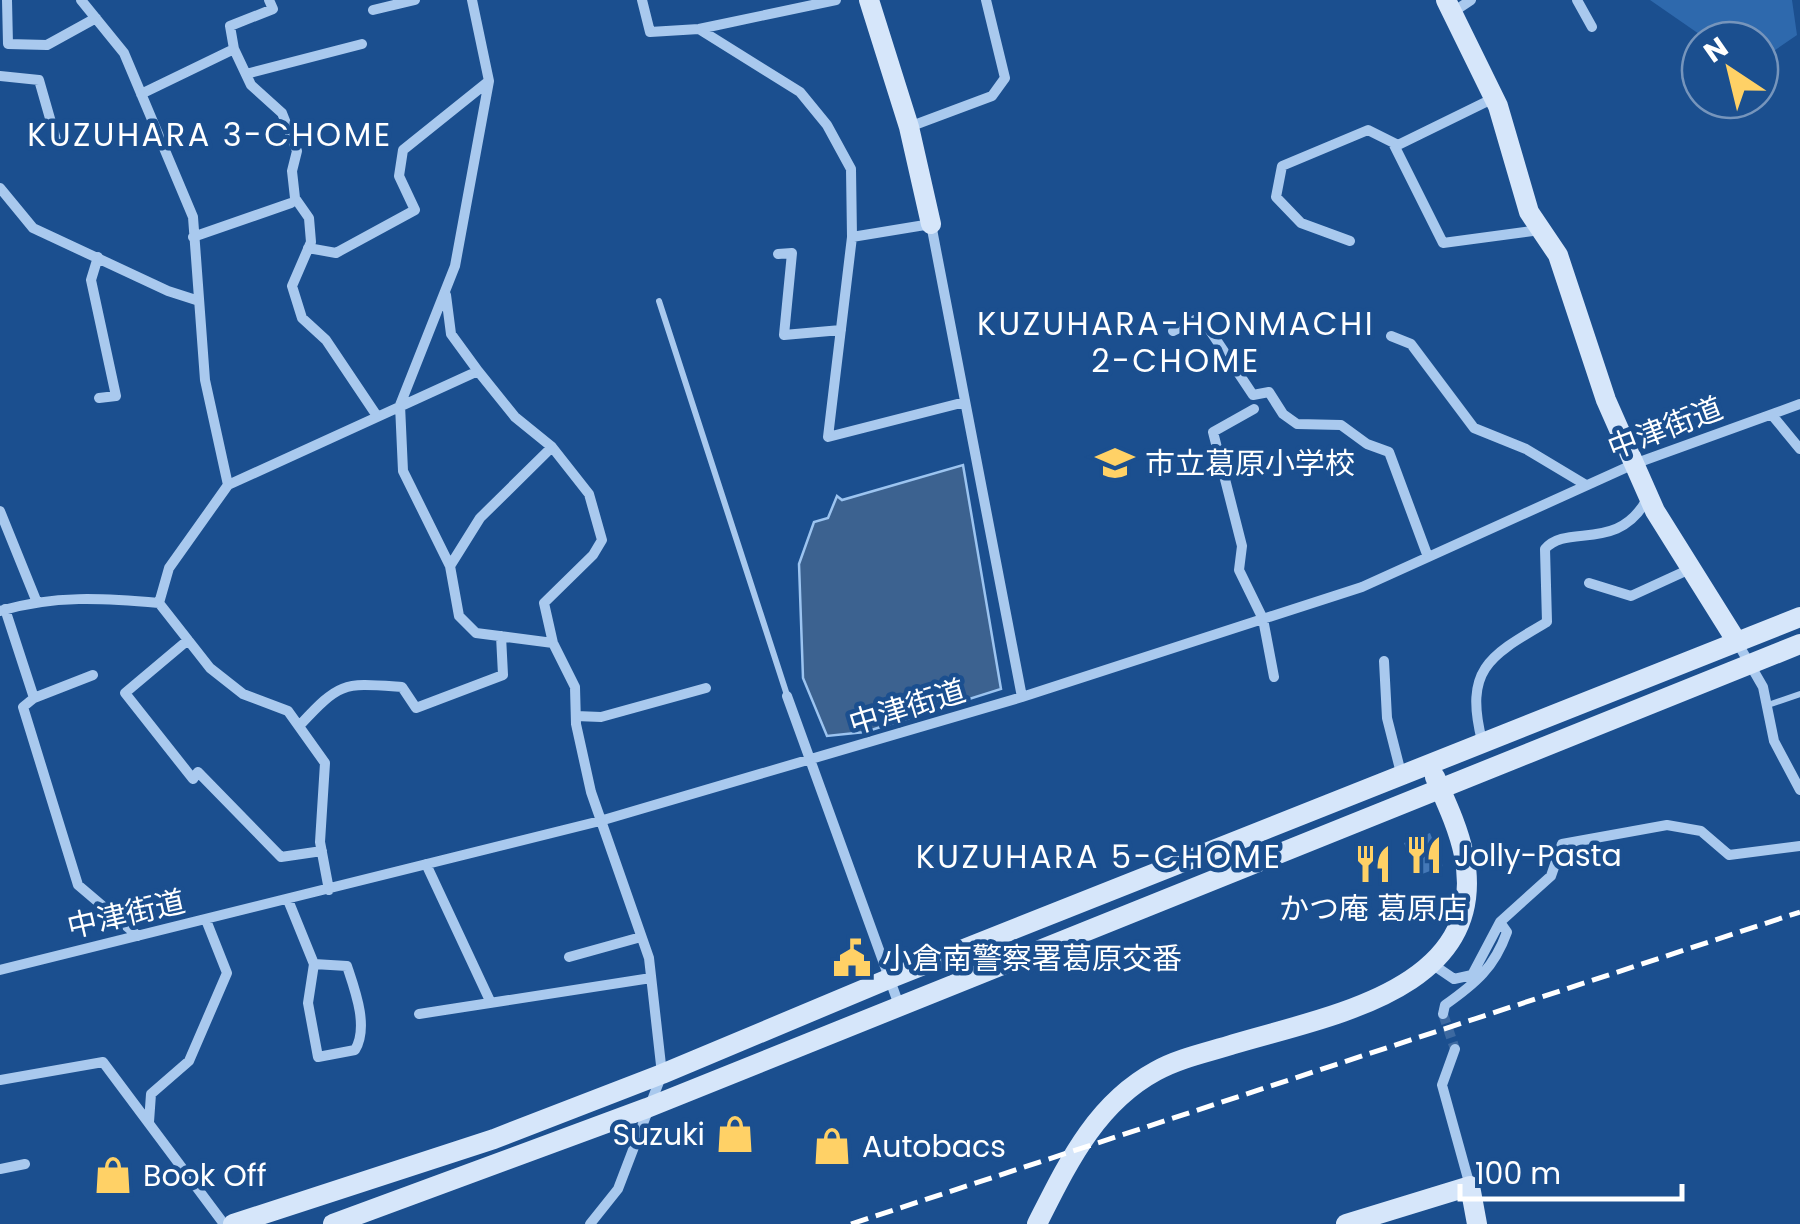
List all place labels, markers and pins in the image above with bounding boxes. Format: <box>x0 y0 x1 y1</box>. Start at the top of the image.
school or university icon: 市立葛原小学校 <box>1094 442 1136 484</box>
place label: 市立葛原小学校 <box>1145 442 1355 485</box>
restaurant icon: Jolly-Pasta <box>1403 834 1445 876</box>
place label: Jolly-Pasta <box>1454 834 1622 877</box>
restaurant icon: かつ庵 葛原店 <box>1352 843 1394 885</box>
place label: かつ庵 葛原店 <box>1279 887 1467 930</box>
public building icon: 小倉南警察署葛原交番 <box>831 937 873 979</box>
place label: 小倉南警察署葛原交番 <box>882 937 1182 980</box>
place label: Suzuki <box>613 1113 705 1156</box>
shop icon: Suzuki <box>714 1113 756 1155</box>
shop icon: Autobacs <box>811 1125 853 1167</box>
place label: Autobacs <box>862 1125 1006 1168</box>
shop icon: Book Off <box>92 1154 134 1196</box>
place label: Book Off <box>143 1154 267 1197</box>

